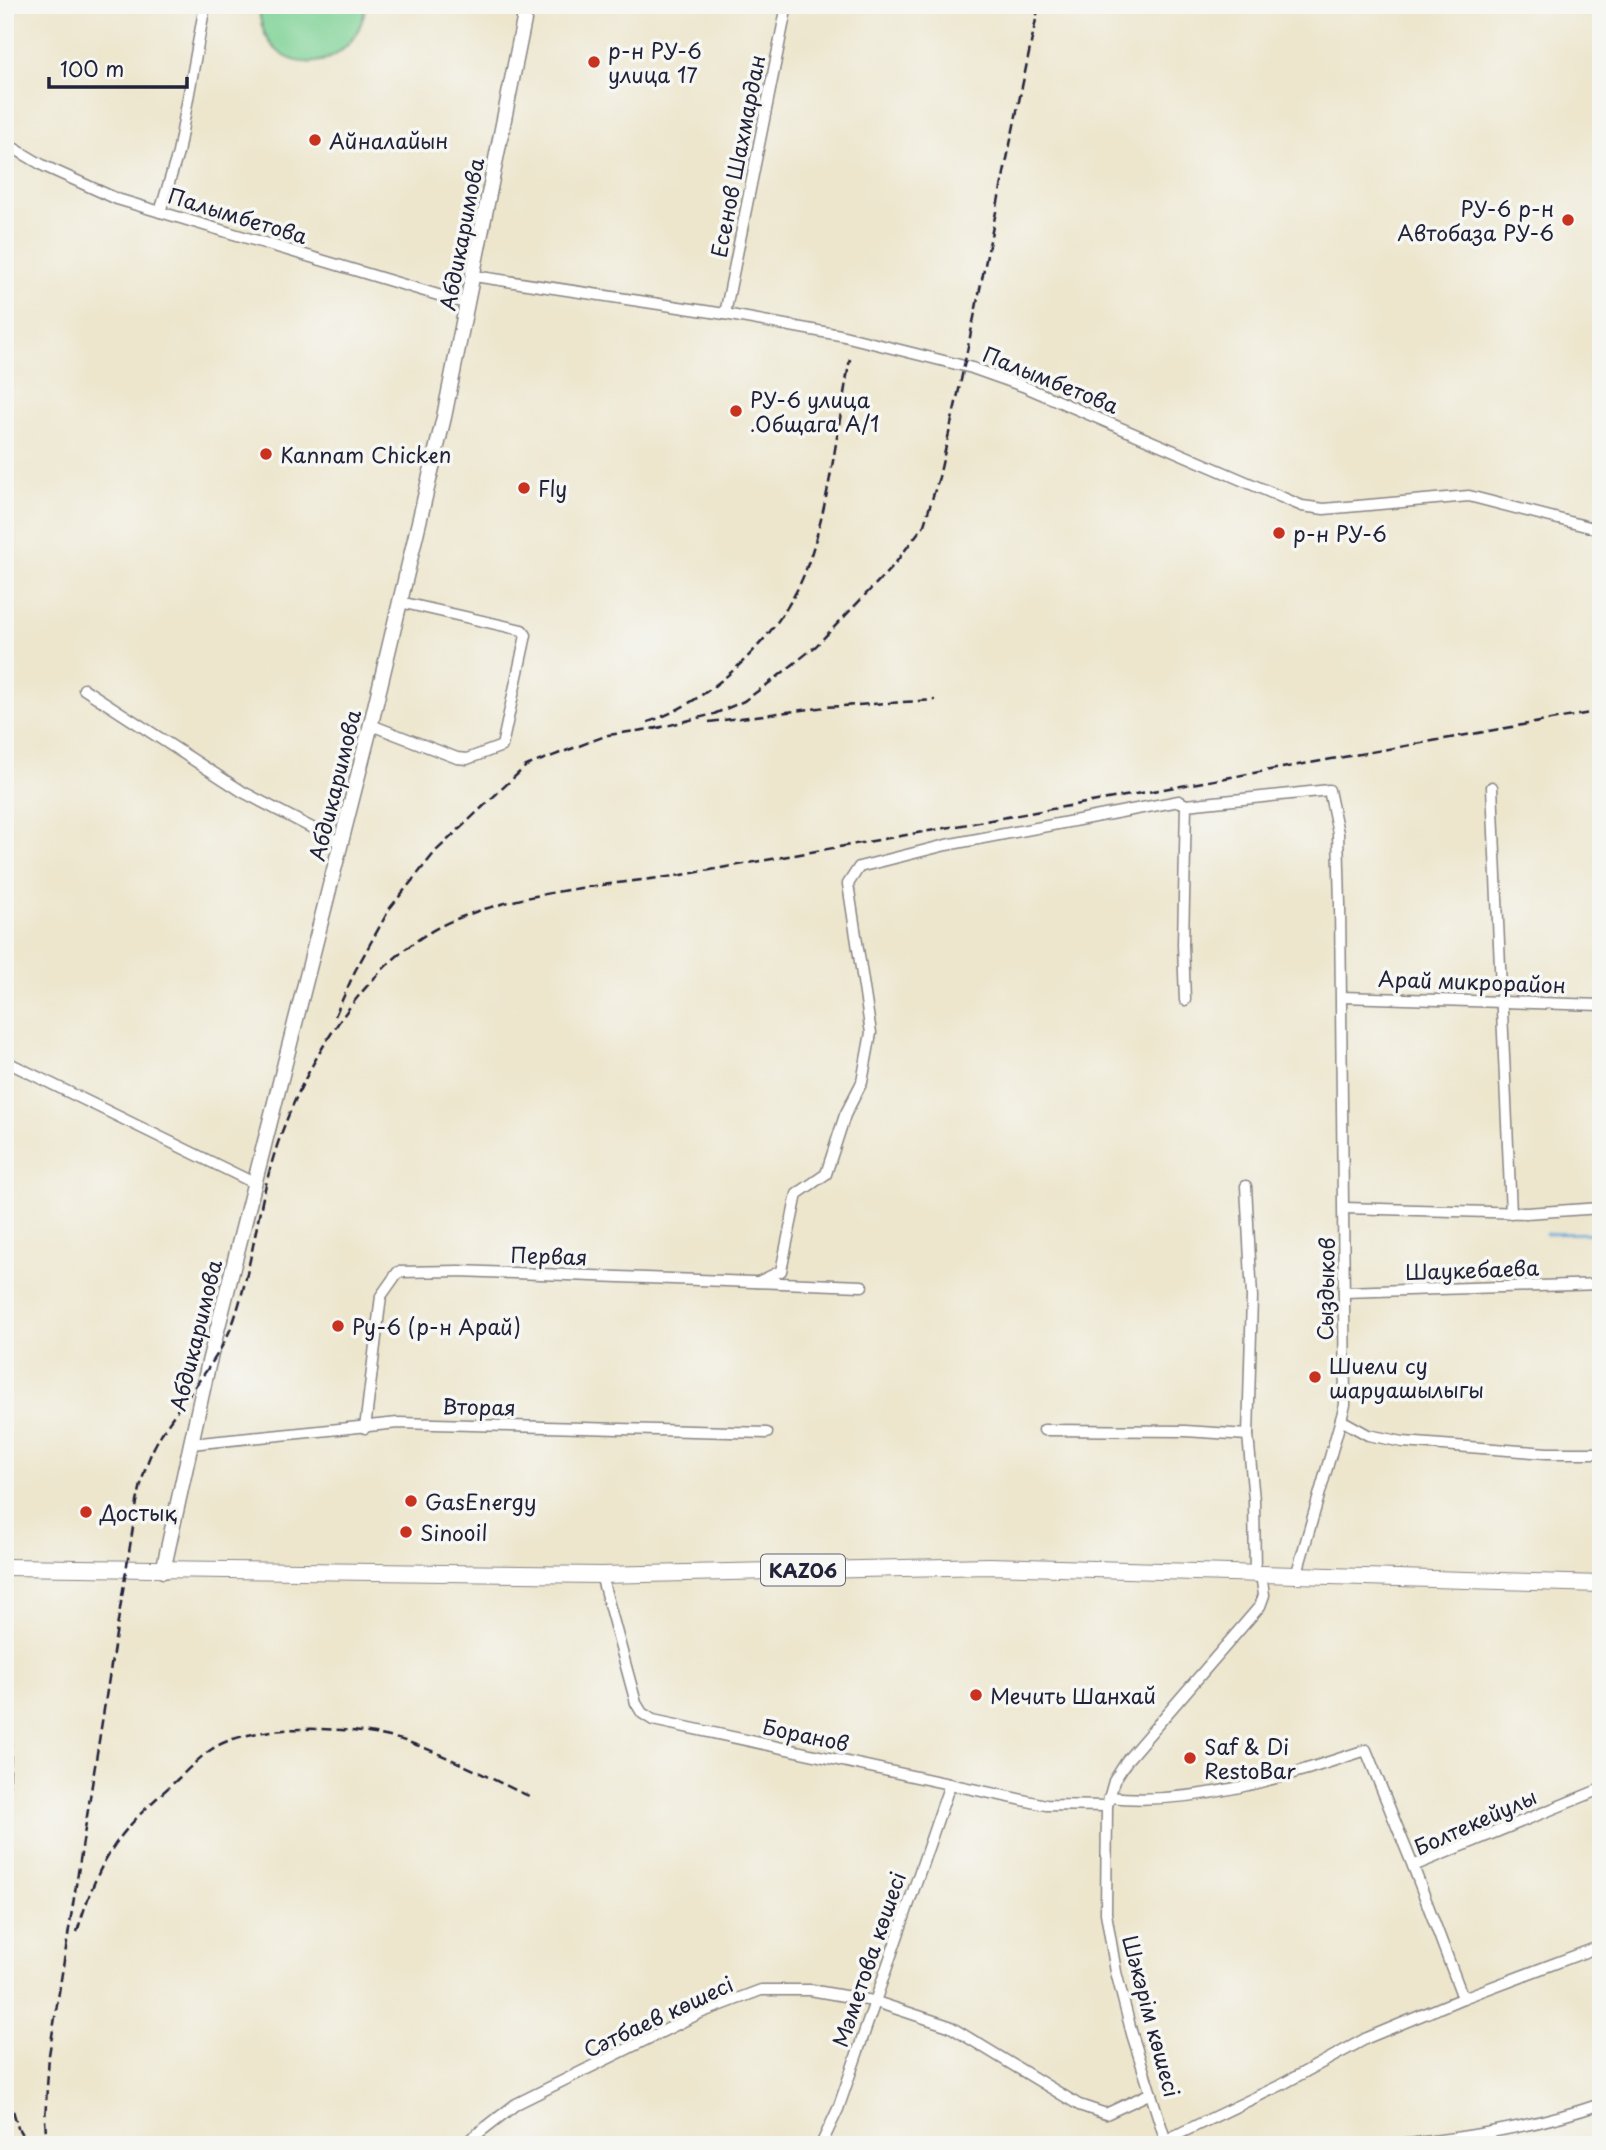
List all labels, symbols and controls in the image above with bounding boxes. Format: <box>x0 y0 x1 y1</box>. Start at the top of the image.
place label: р-н РУ-6 улица 17 <box>608 34 702 90</box>
scale bar <box>49 46 187 90</box>
text: 100 m <box>60 52 124 84</box>
street label: Есенов Шахмардан <box>702 52 772 260</box>
marker: р-н РУ-6 улица 17 <box>586 54 602 70</box>
place label: Айналайын <box>329 124 448 156</box>
marker: Айналайын <box>307 132 323 148</box>
street label: Абдикаримова <box>431 155 491 313</box>
street label: Палымбетова <box>164 179 312 251</box>
place label: РУ-6 р-н Автобаза РУ-6 <box>1397 192 1554 248</box>
marker: РУ-6 р-н Автобаза РУ-6 <box>1560 212 1576 228</box>
street label: Палымбетова <box>978 337 1124 421</box>
place label: РУ-6 улица .Общага А/1 <box>750 383 880 439</box>
marker: РУ-6 улица .Общага А/1 <box>728 403 744 419</box>
place label: Kannam Chicken <box>280 438 451 470</box>
marker: Kannam Chicken <box>258 446 274 462</box>
place label: Fly <box>538 472 567 504</box>
marker: Fly <box>516 480 532 496</box>
place label: р-н РУ-6 <box>1293 517 1387 549</box>
marker: р-н РУ-6 <box>1271 525 1287 541</box>
street label: Абдикаримова <box>300 706 368 864</box>
street label: Арай микрорайон <box>1378 962 1566 1000</box>
street label: Сыздыков <box>1308 1237 1342 1341</box>
street label: Первая <box>510 1238 588 1272</box>
street label: Шаукебаева <box>1405 1251 1539 1287</box>
street label: Абдикаримова <box>161 1256 229 1414</box>
place label: Ру-6 (р-н Арай) <box>352 1310 521 1342</box>
marker: Ру-6 (р-н Арай) <box>330 1318 346 1334</box>
place label: Шиели су шаруашылыгы <box>1329 1349 1484 1405</box>
marker: Шиели су шаруашылыгы <box>1307 1369 1323 1385</box>
street label: Вторая <box>442 1389 516 1423</box>
place label: GasEnergy <box>425 1485 536 1517</box>
marker: GasEnergy <box>403 1493 419 1509</box>
place label: Достық <box>99 1496 177 1528</box>
marker: Достық <box>78 1504 94 1520</box>
place label: Sinooil <box>420 1516 487 1548</box>
marker: Sinooil <box>398 1524 414 1540</box>
road number: KАZ06 <box>761 1554 845 1586</box>
place label: Мечить Шанхай <box>990 1679 1156 1711</box>
marker: Мечить Шанхай <box>968 1687 984 1703</box>
street label: Боранов <box>760 1709 852 1759</box>
place label: Saf & Di RestoBar <box>1204 1730 1296 1786</box>
marker: Saf & Di RestoBar <box>1182 1750 1198 1766</box>
street label: Болтекейулы <box>1408 1780 1542 1862</box>
street label: Мәметова көшесі <box>823 1867 913 2051</box>
street label: Шәкәрім көшесі <box>1115 1932 1189 2100</box>
street label: Сәтбаев көшесі <box>578 1967 738 2065</box>

